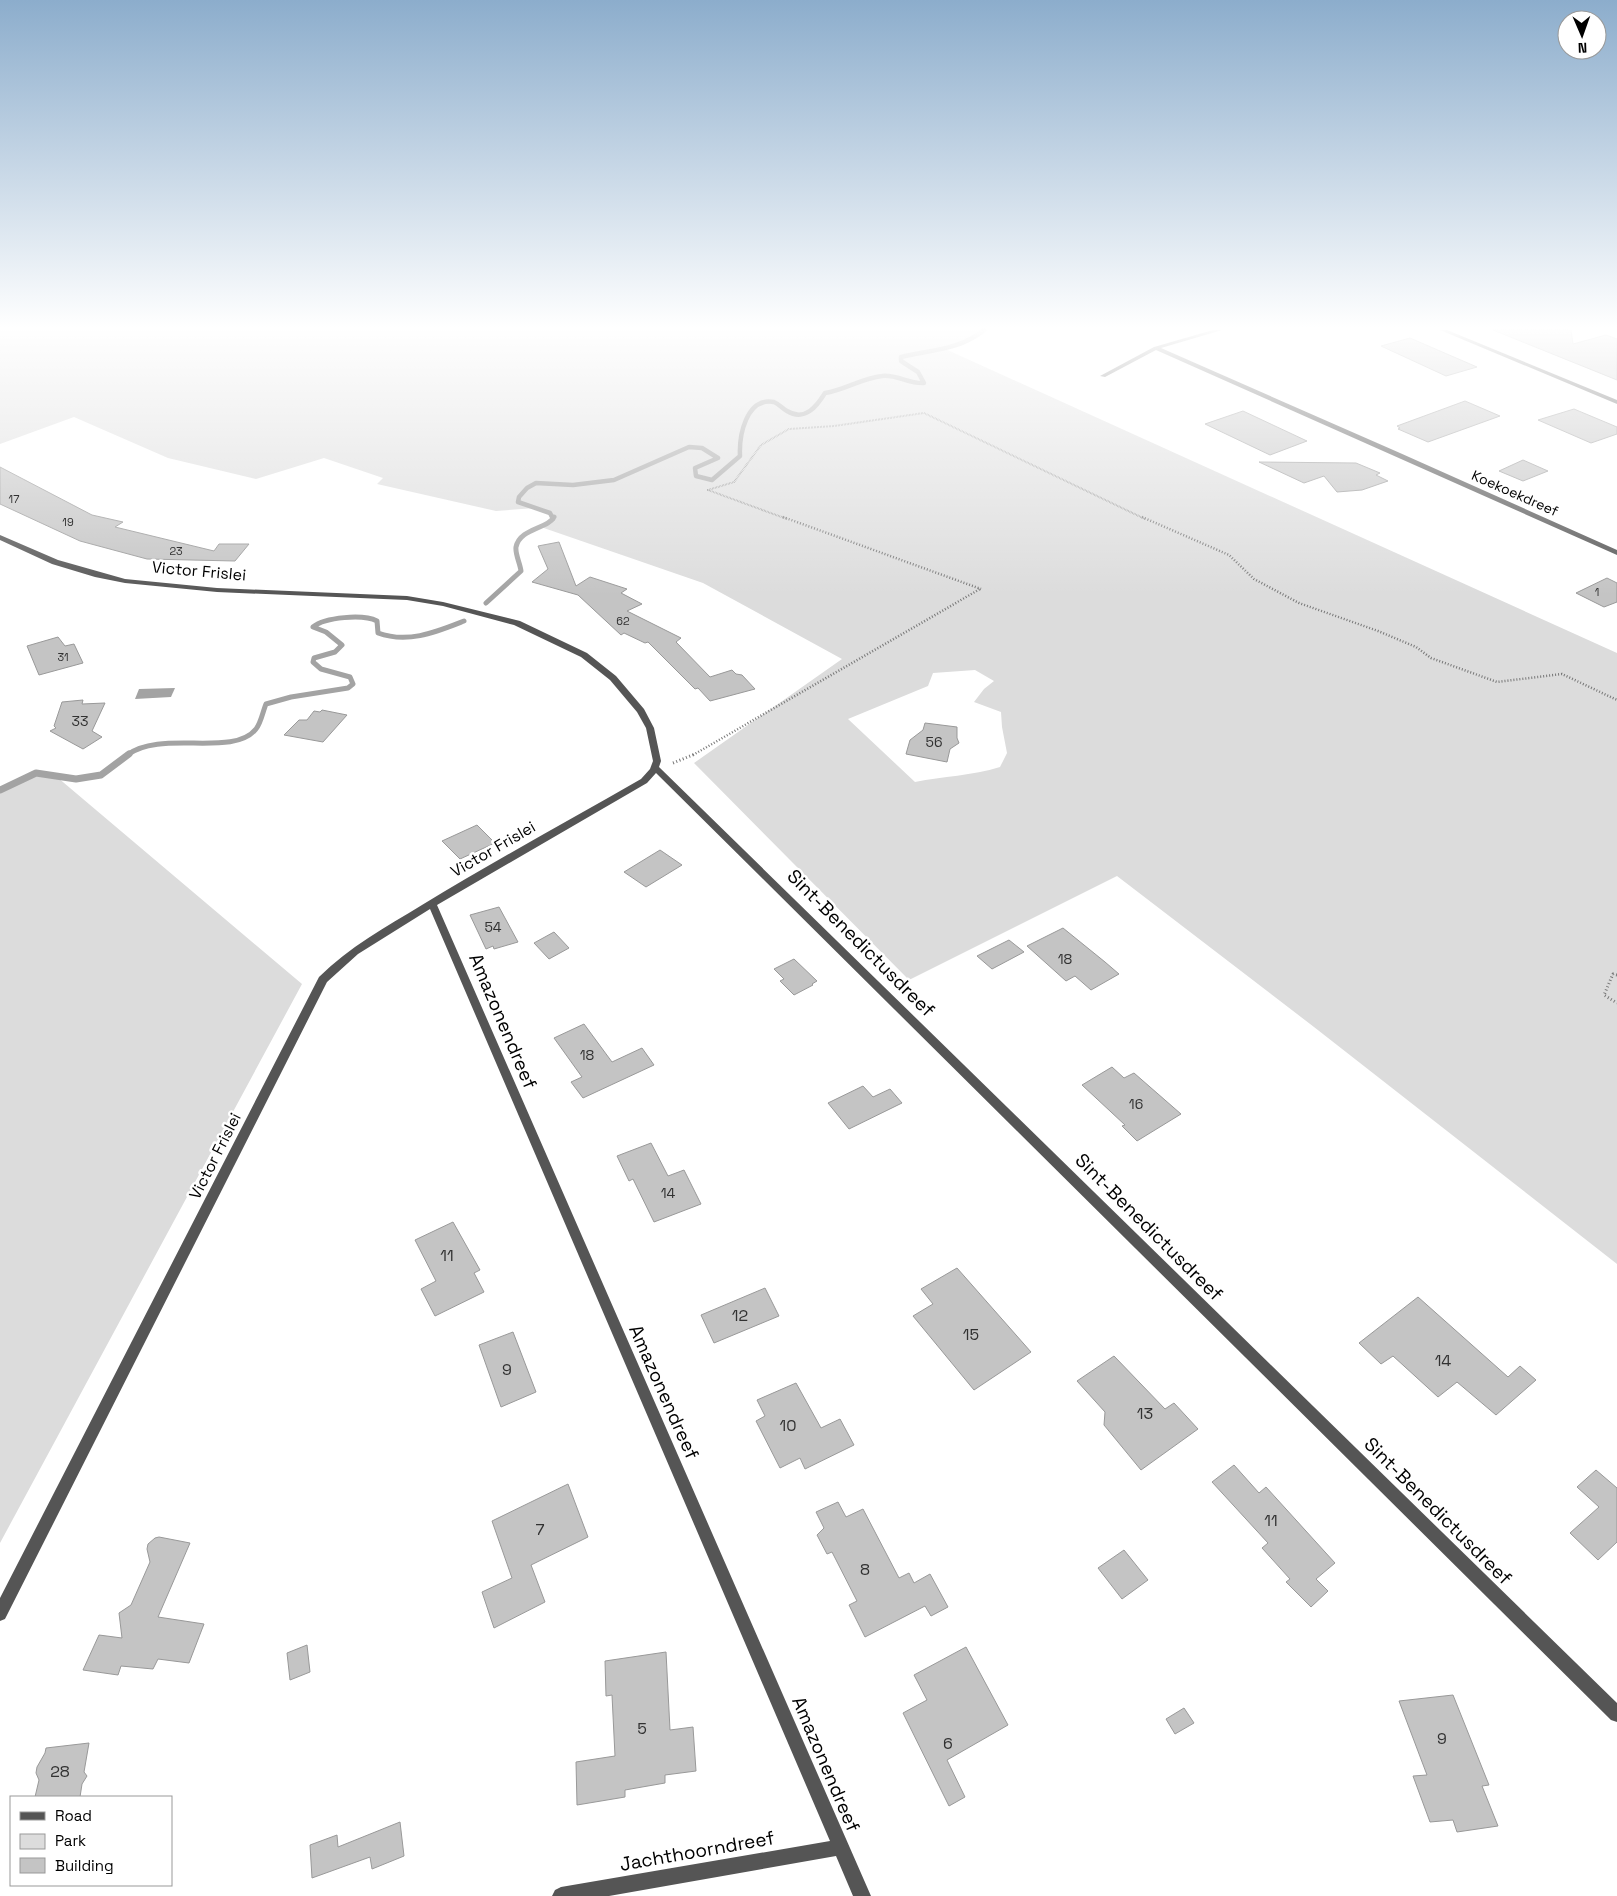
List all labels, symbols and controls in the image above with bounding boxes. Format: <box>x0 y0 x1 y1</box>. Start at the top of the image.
north arrow <box>1557 10 1607 60</box>
text: N <box>1577 39 1587 57</box>
street label: Koekoekdreef <box>1469 466 1561 520</box>
house number: 17 <box>9 492 19 506</box>
house number: 19 <box>62 515 74 529</box>
house number: 23 <box>169 544 183 558</box>
street label: Victor Frislei <box>151 556 247 586</box>
house number: 1 <box>1595 585 1599 599</box>
house number: 62 <box>616 614 630 628</box>
house number: 31 <box>57 650 69 664</box>
house number: 33 <box>72 712 88 730</box>
house number: 56 <box>926 733 942 751</box>
street label: Victor Frislei <box>447 816 539 882</box>
street label: Sint-Benedictusdreef <box>782 864 940 1022</box>
house number: 54 <box>484 918 502 936</box>
street label: Amazonendreef <box>463 950 543 1092</box>
house number: 18 <box>1058 950 1073 968</box>
house number: 18 <box>580 1046 595 1064</box>
house number: 16 <box>1129 1095 1143 1113</box>
street label: Victor Frislei <box>184 1109 246 1203</box>
street label: Sint-Benedictusdreef <box>1070 1148 1228 1306</box>
house number: 14 <box>661 1184 676 1202</box>
house number: 11 <box>440 1245 454 1266</box>
house number: 12 <box>732 1305 748 1326</box>
street label: Amazonendreef <box>623 1321 705 1463</box>
house number: 15 <box>963 1324 979 1345</box>
house number: 14 <box>1435 1350 1451 1371</box>
house number: 9 <box>502 1359 512 1380</box>
house number: 13 <box>1137 1403 1153 1424</box>
house number: 10 <box>780 1415 796 1436</box>
street label: Sint-Benedictusdreef <box>1359 1432 1517 1590</box>
house number: 11 <box>1264 1510 1278 1531</box>
house number: 7 <box>535 1519 545 1540</box>
house number: 8 <box>860 1559 870 1580</box>
street label: Amazonendreef <box>786 1693 866 1835</box>
house number: 5 <box>637 1718 647 1739</box>
house number: 9 <box>1437 1728 1447 1749</box>
house number: 6 <box>943 1733 953 1754</box>
house number: 28 <box>50 1761 70 1782</box>
legend <box>10 1796 172 1886</box>
text: Road <box>55 1806 92 1825</box>
street label: Jachthoorndreef <box>618 1825 776 1877</box>
text: Park <box>55 1831 86 1850</box>
text: Building <box>55 1856 114 1875</box>

